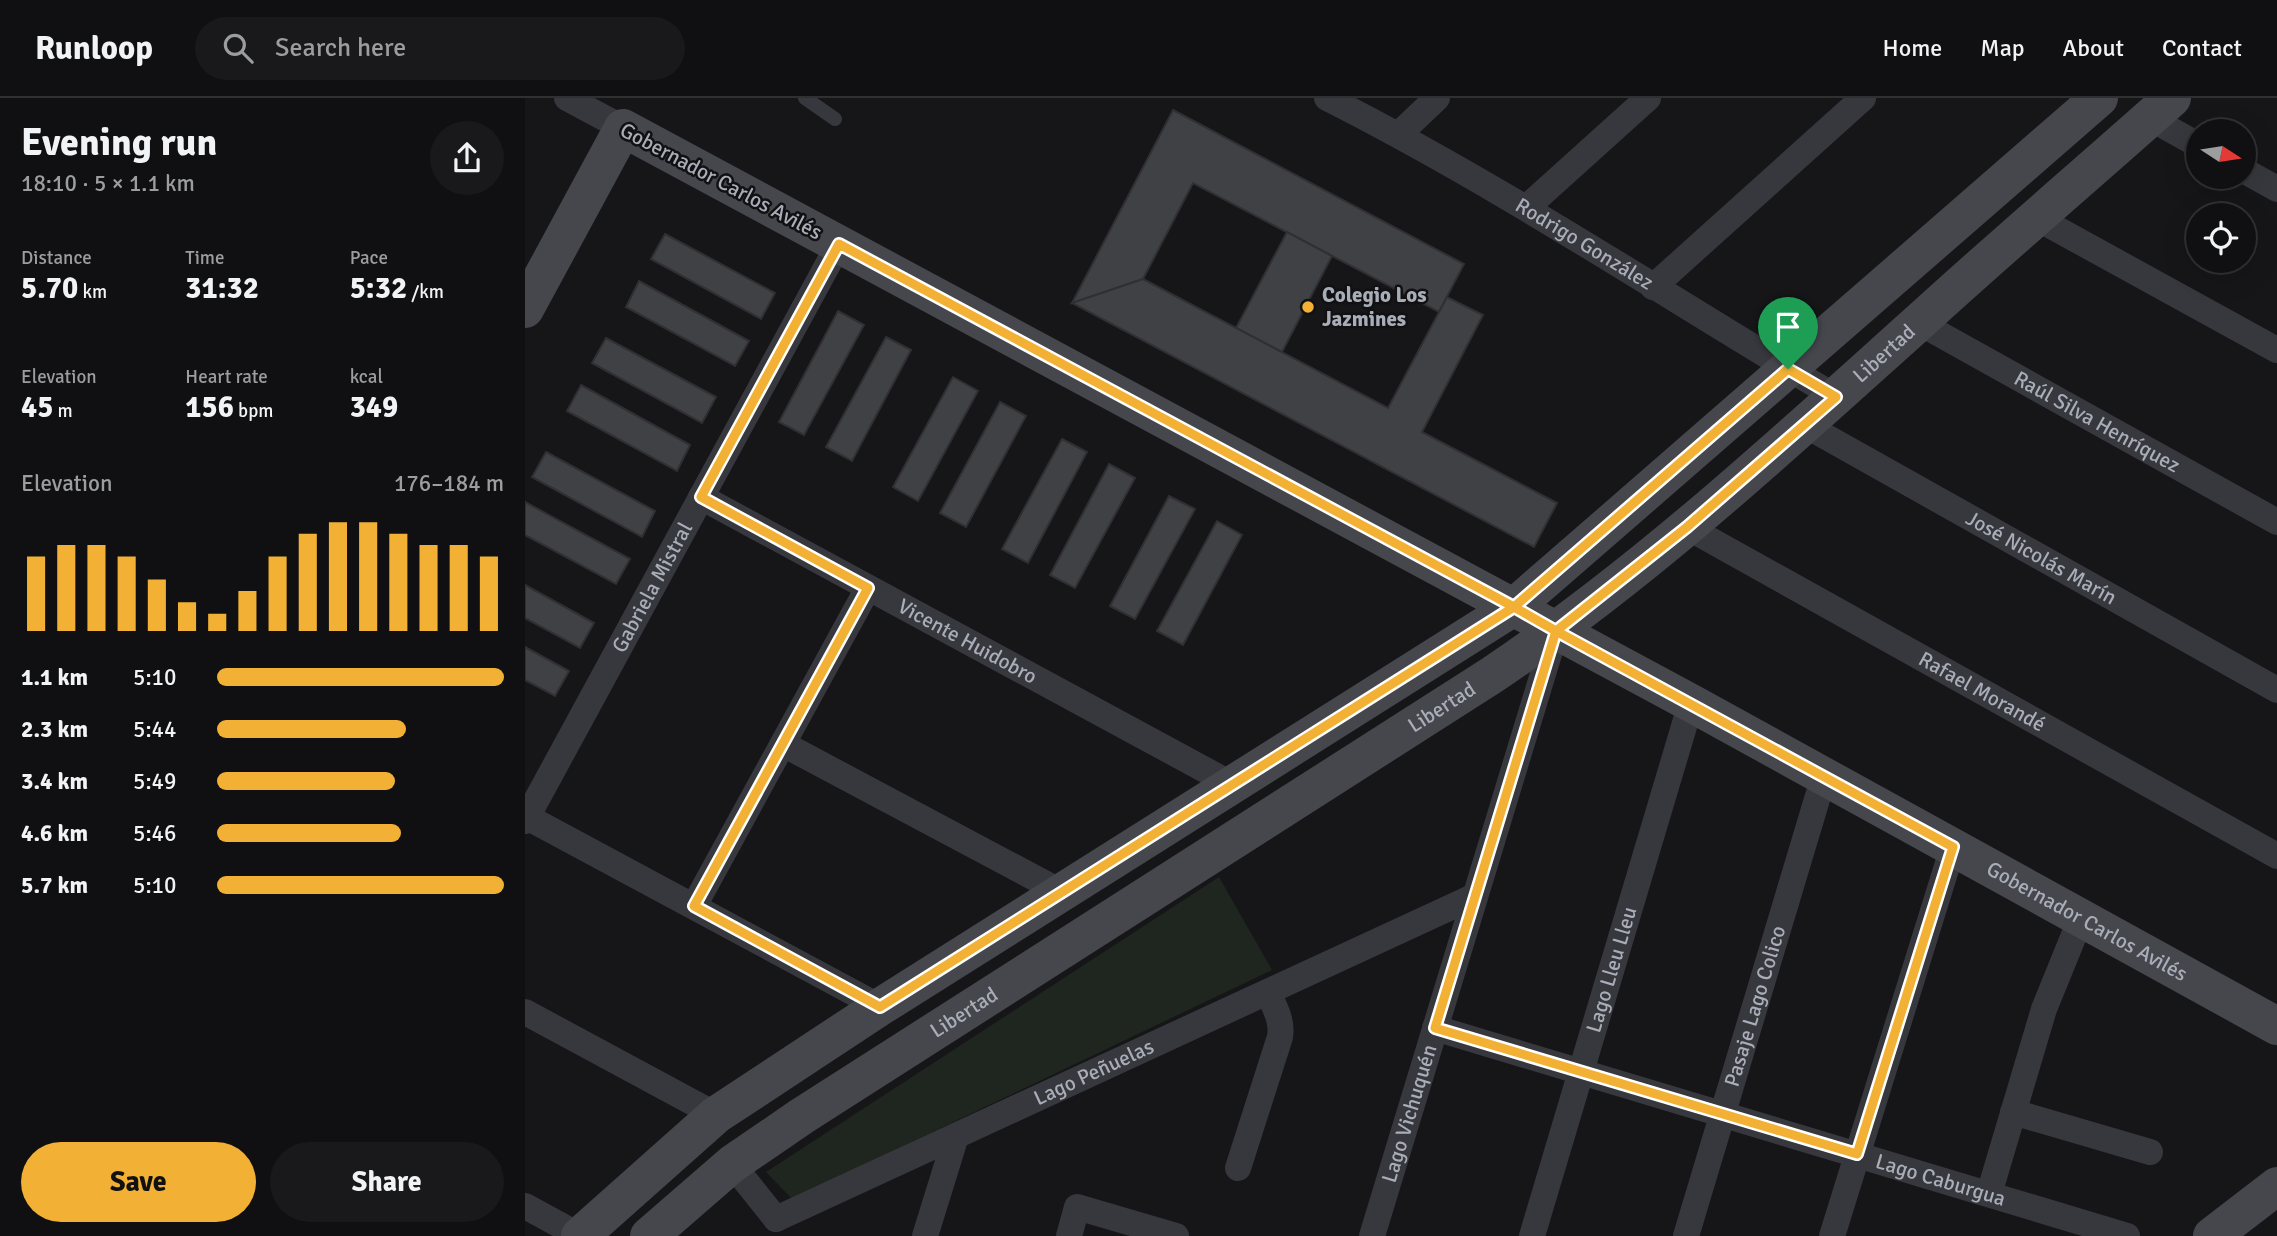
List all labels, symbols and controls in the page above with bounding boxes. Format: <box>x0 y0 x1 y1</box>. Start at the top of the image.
search box <box>195 17 685 80</box>
text: Runloop <box>35 28 153 69</box>
icon: search <box>219 29 257 67</box>
text: Search here <box>275 32 406 64</box>
text: Home <box>1882 33 1942 63</box>
text: Map <box>1980 33 2025 63</box>
text: About <box>2063 33 2124 63</box>
text: Contact <box>2162 33 2242 63</box>
street label: Gobernador Carlos Avilés <box>616 117 826 245</box>
text: Evening run <box>21 119 217 166</box>
north arrow <box>2186 119 2256 189</box>
map controls <box>2186 119 2256 273</box>
button: share <box>430 121 504 195</box>
text: 18:10 · 5 × 1.1 km <box>21 169 195 198</box>
street label: Rodrigo González <box>1511 192 1658 296</box>
button: locate <box>2186 203 2256 273</box>
text: Distance <box>21 246 92 270</box>
text: Time <box>185 246 224 270</box>
text: Pace <box>350 246 388 270</box>
text: 5.70 <box>21 270 78 307</box>
text: 31:32 <box>185 270 259 307</box>
text: 5:32 <box>350 270 407 307</box>
text: km <box>78 280 107 304</box>
text: /km <box>407 280 444 304</box>
place label: Colegio Los Jazmines <box>1322 282 1427 332</box>
pin <box>1758 297 1818 369</box>
marker: Colegio Los Jazmines <box>1300 299 1316 315</box>
icon: arrive <box>1769 308 1807 346</box>
street label: Libertad <box>1847 319 1921 388</box>
text: Elevation <box>21 365 97 389</box>
text: Heart rate <box>185 365 268 389</box>
text: kcal <box>350 365 383 389</box>
street label: Raúl Silva Henríquez <box>2010 365 2185 478</box>
text: 45 <box>21 389 53 426</box>
text: 156 <box>185 389 234 426</box>
text: 349 <box>350 389 398 426</box>
text: m <box>53 399 73 423</box>
text: bpm <box>234 399 273 423</box>
text: Elevation <box>21 469 113 498</box>
text: 176–184 m <box>394 469 504 498</box>
street label: José Nicolás Marín <box>1961 505 2121 610</box>
street label: Gabriela Mistral <box>606 518 698 657</box>
street label: Vicente Huidobro <box>893 593 1042 689</box>
street label: Rafael Morandé <box>1914 646 2050 737</box>
text: 1.1 km <box>21 663 88 692</box>
text: 5:10 <box>133 663 176 692</box>
street label: Libertad <box>1403 676 1480 738</box>
text: 2.3 km <box>21 715 88 744</box>
text: 5:44 <box>133 715 176 744</box>
text: 3.4 km <box>21 767 88 796</box>
text: 5:49 <box>133 767 176 796</box>
text: 4.6 km <box>21 819 88 848</box>
text: 5:46 <box>133 819 176 848</box>
street label: Gobernador Carlos Avilés <box>1982 856 2192 987</box>
text: 5.7 km <box>21 871 88 900</box>
text: 5:10 <box>133 871 176 900</box>
street label: Lago Lleu Lleu <box>1580 904 1643 1036</box>
street label: Pasaje Lago Colico <box>1719 922 1791 1090</box>
street label: Libertad <box>925 981 1003 1044</box>
street label: Lago Peñuelas <box>1030 1033 1158 1111</box>
street label: Lago Vichuquén <box>1376 1041 1443 1186</box>
button: Save <box>21 1142 256 1222</box>
button: Share <box>270 1142 504 1222</box>
street label: Lago Caburgua <box>1872 1148 2009 1212</box>

